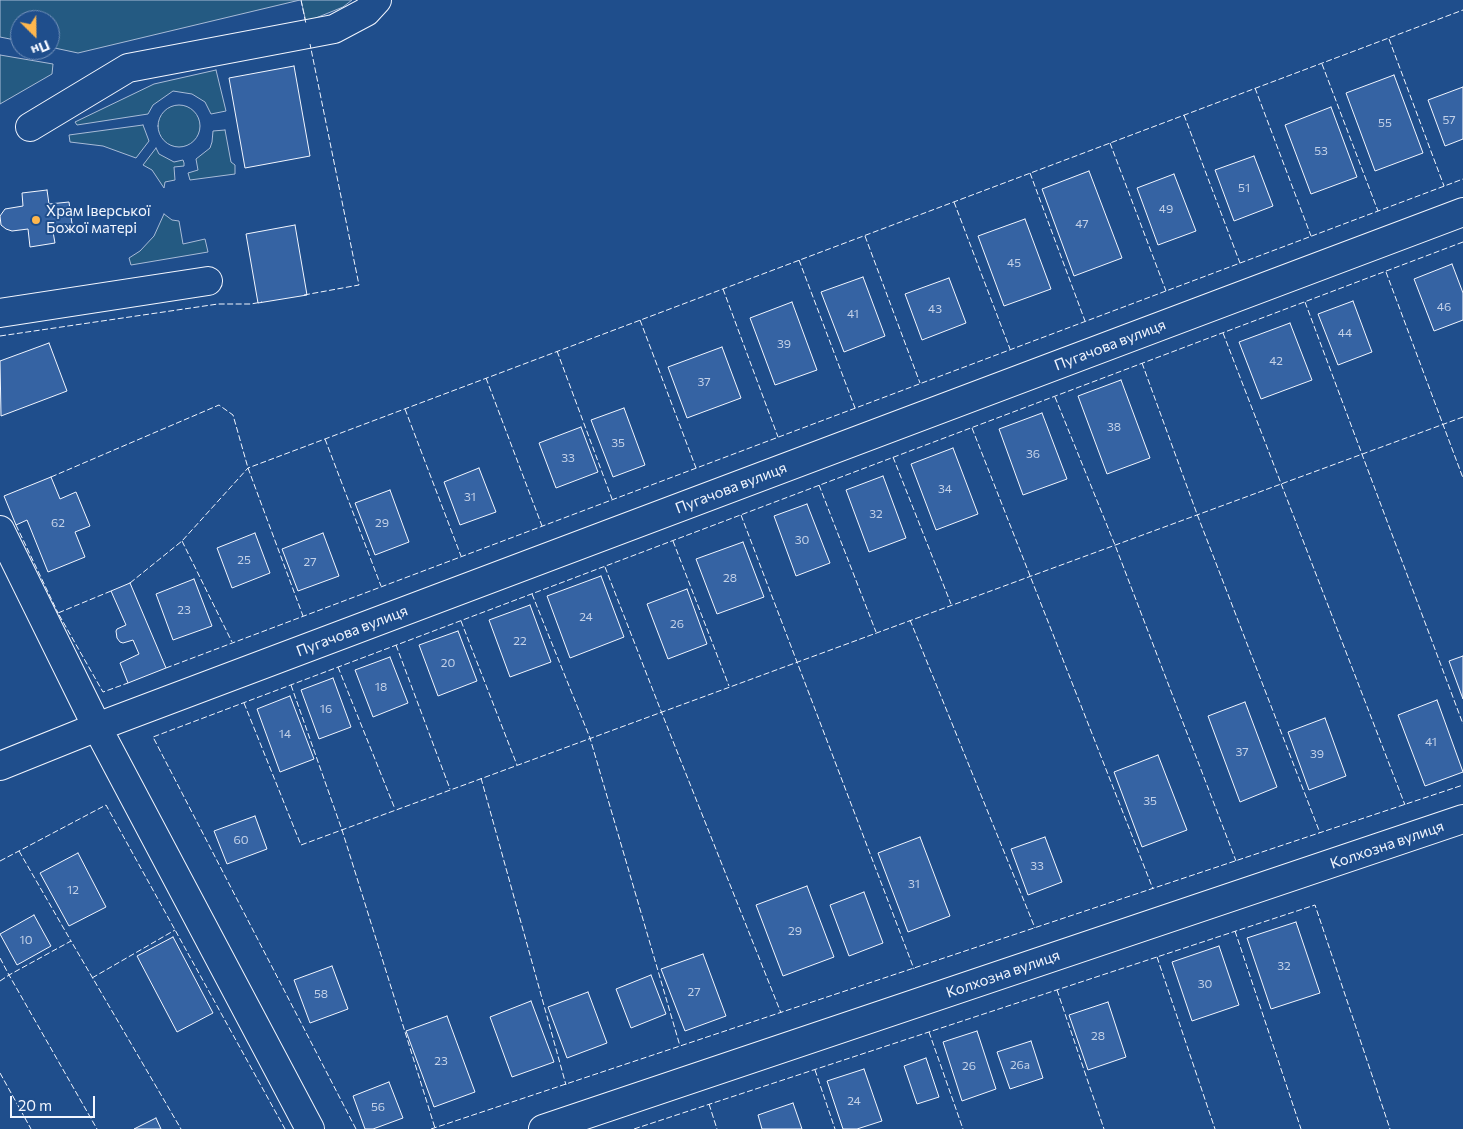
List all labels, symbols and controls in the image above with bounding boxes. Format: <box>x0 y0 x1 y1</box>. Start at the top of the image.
north arrow <box>10 10 60 60</box>
text: Пн <box>29 37 53 60</box>
house number: 57 <box>1442 113 1456 127</box>
house number: 55 <box>1378 116 1392 130</box>
house number: 53 <box>1314 144 1328 158</box>
house number: 51 <box>1238 181 1250 195</box>
place label: Храм Іверської Божої матері <box>46 202 151 237</box>
house number: 49 <box>1159 202 1173 216</box>
marker: Храм Іверської Божої матері <box>30 214 42 226</box>
house number: 47 <box>1075 217 1089 231</box>
house number: 45 <box>1007 256 1021 270</box>
house number: 46 <box>1437 300 1451 314</box>
house number: 43 <box>928 302 942 316</box>
house number: 41 <box>847 307 859 321</box>
street label: Пугачова вулиця <box>1052 315 1168 375</box>
house number: 44 <box>1338 326 1352 340</box>
house number: 39 <box>777 337 791 351</box>
house number: 42 <box>1269 354 1283 368</box>
house number: 37 <box>697 375 711 389</box>
house number: 38 <box>1107 420 1121 434</box>
house number: 35 <box>611 436 625 450</box>
house number: 36 <box>1026 447 1040 461</box>
house number: 33 <box>561 451 575 465</box>
street label: Пугачова вулиця <box>673 458 789 518</box>
house number: 34 <box>938 482 952 496</box>
house number: 31 <box>464 490 476 504</box>
house number: 32 <box>869 507 883 521</box>
house number: 62 <box>51 516 65 530</box>
house number: 29 <box>375 516 389 530</box>
house number: 30 <box>795 533 809 547</box>
house number: 25 <box>237 553 251 567</box>
house number: 27 <box>304 555 316 569</box>
house number: 28 <box>723 571 737 585</box>
street label: Пугачова вулиця <box>294 601 410 661</box>
house number: 23 <box>177 603 191 617</box>
house number: 24 <box>579 610 593 624</box>
house number: 26 <box>670 617 684 631</box>
house number: 22 <box>513 634 527 648</box>
house number: 20 <box>441 656 455 670</box>
house number: 18 <box>375 680 387 694</box>
house number: 16 <box>320 702 332 716</box>
house number: 14 <box>279 727 291 741</box>
house number: 41 <box>1425 735 1437 749</box>
house number: 37 <box>1235 745 1249 759</box>
house number: 39 <box>1310 747 1324 761</box>
house number: 35 <box>1143 794 1157 808</box>
street label: Колхозна вулиця <box>1328 817 1446 873</box>
house number: 60 <box>233 833 249 847</box>
house number: 33 <box>1030 859 1044 873</box>
house number: 31 <box>908 877 920 891</box>
house number: 12 <box>67 883 79 897</box>
house number: 29 <box>788 924 802 938</box>
house number: 10 <box>20 933 32 947</box>
street label: Колхозна вулиця <box>944 946 1062 1002</box>
house number: 32 <box>1277 959 1291 973</box>
house number: 30 <box>1198 977 1212 991</box>
house number: 27 <box>688 985 700 999</box>
house number: 58 <box>314 987 328 1001</box>
house number: 28 <box>1091 1029 1105 1043</box>
house number: 23 <box>434 1054 448 1068</box>
house number: 26а <box>1010 1058 1030 1072</box>
house number: 26 <box>962 1059 976 1073</box>
scale bar <box>12 1086 98 1118</box>
house number: 24 <box>847 1094 861 1108</box>
text: 20 m <box>18 1096 52 1114</box>
house number: 56 <box>371 1100 385 1114</box>

